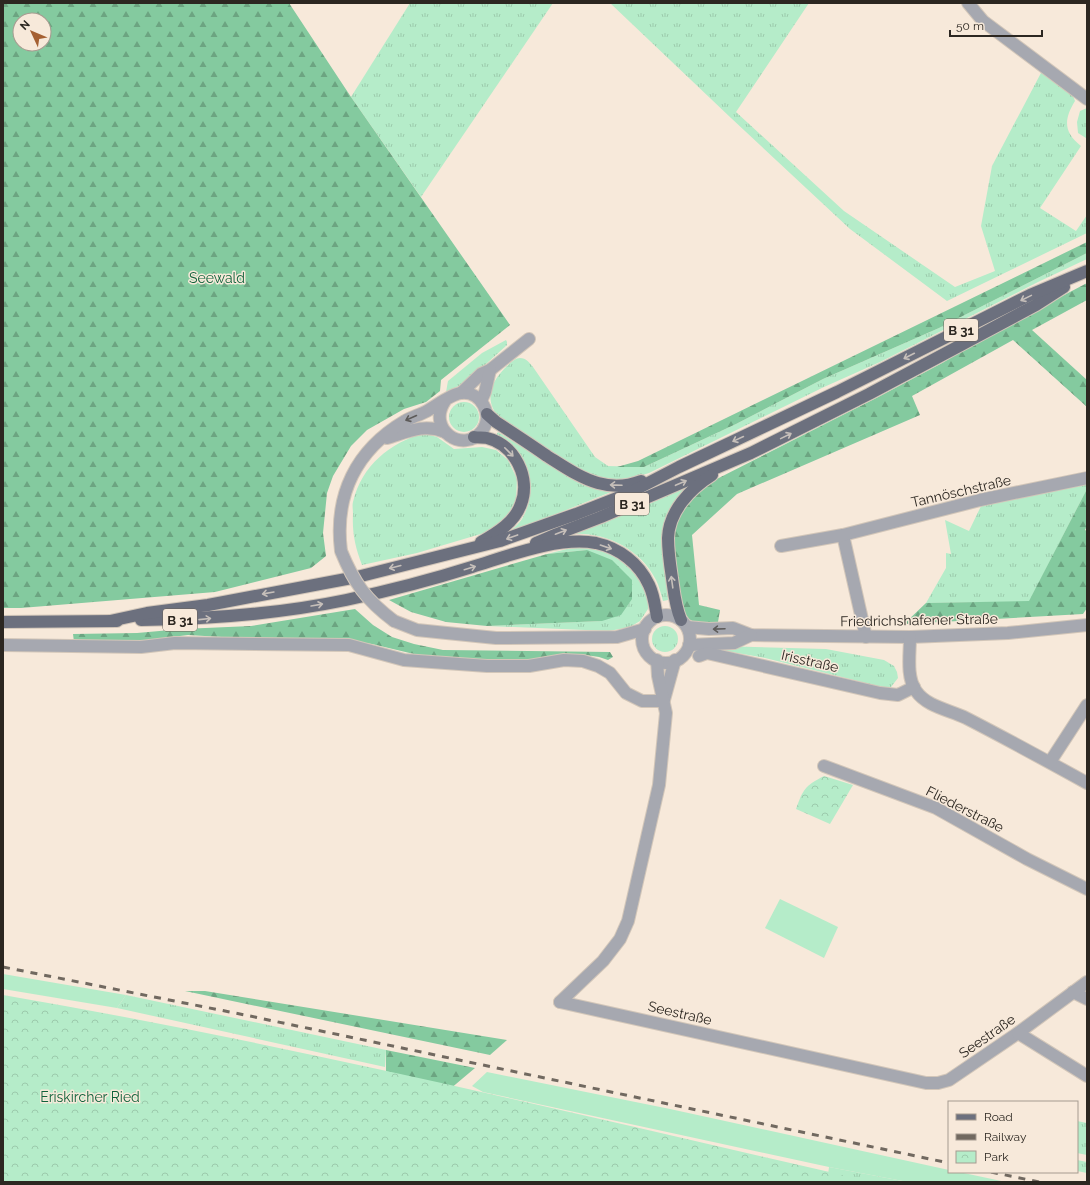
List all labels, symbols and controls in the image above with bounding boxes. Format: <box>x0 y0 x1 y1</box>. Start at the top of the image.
north arrow <box>12 12 52 52</box>
scale bar <box>950 12 1042 38</box>
text: N <box>18 18 33 33</box>
text: 50 m <box>956 19 984 33</box>
park label: Seewald <box>189 270 245 286</box>
one-way arrow <box>1020 294 1032 302</box>
road number: B 31 <box>944 319 978 341</box>
one-way arrow <box>904 353 916 360</box>
one-way arrow <box>405 415 417 422</box>
one-way arrow <box>780 432 792 439</box>
one-way arrow <box>732 436 744 443</box>
one-way arrow <box>504 447 514 457</box>
street label: Tannöschstraße <box>910 472 1012 510</box>
one-way arrow <box>675 478 687 486</box>
one-way arrow <box>609 481 622 489</box>
road number: B 31 <box>615 493 649 515</box>
one-way arrow <box>555 528 567 536</box>
one-way arrow <box>506 534 518 542</box>
one-way arrow <box>600 543 612 551</box>
one-way arrow <box>389 564 402 572</box>
one-way arrow <box>463 564 476 571</box>
one-way arrow <box>668 576 676 589</box>
one-way arrow <box>262 590 275 598</box>
one-way arrow <box>310 601 323 609</box>
road number: B 31 <box>163 609 197 631</box>
street label: Friedrichshafener Straße <box>840 611 998 629</box>
one-way arrow <box>198 615 211 622</box>
one-way arrow <box>713 625 726 633</box>
street label: Irisstraße <box>780 647 840 675</box>
street label: Fliederstraße <box>923 783 1007 835</box>
street label: Seestraße <box>647 998 713 1028</box>
street label: Seestraße <box>956 1011 1018 1061</box>
park label: Eriskircher Ried <box>40 1089 140 1105</box>
legend <box>948 1101 1078 1173</box>
text: Road <box>984 1110 1013 1124</box>
text: Railway <box>984 1130 1027 1144</box>
text: Park <box>984 1150 1009 1164</box>

